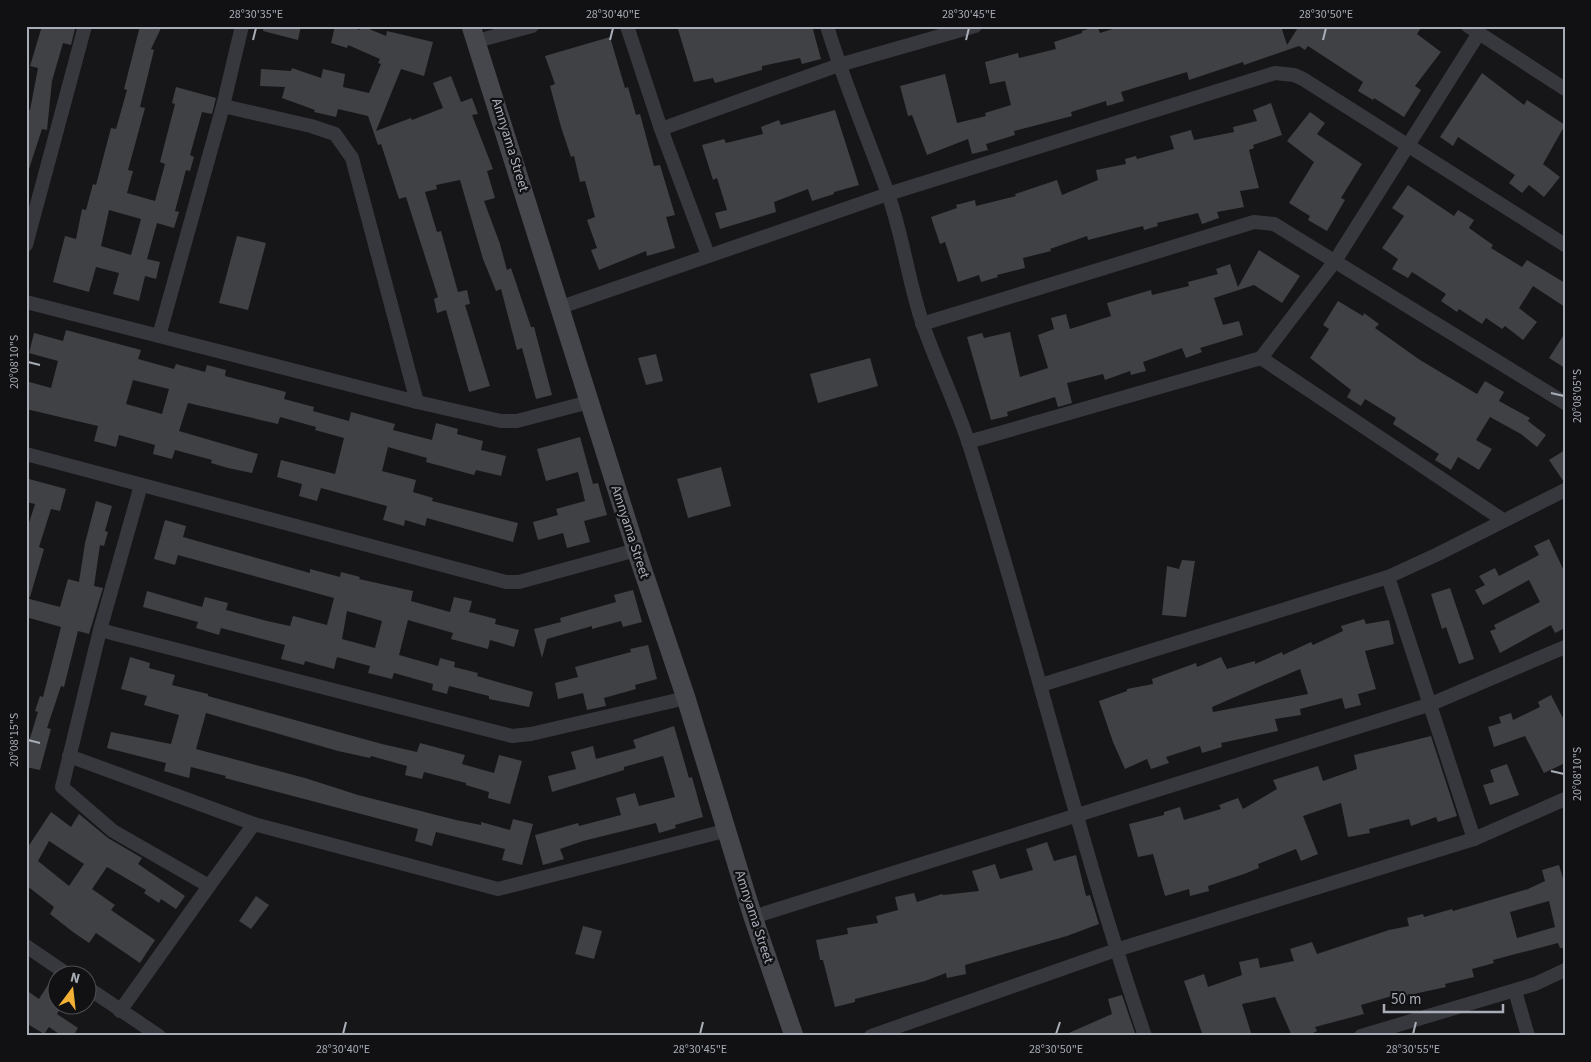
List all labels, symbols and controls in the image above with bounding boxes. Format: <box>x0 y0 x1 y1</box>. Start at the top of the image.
text: 28°30'35"E <box>229 6 283 23</box>
text: 28°30'40"E <box>586 6 640 23</box>
text: 28°30'45"E <box>942 6 996 23</box>
text: 28°30'50"E <box>1299 6 1353 23</box>
street label: Amnyama Street <box>486 96 534 194</box>
text: 20°08'10"S <box>6 335 23 389</box>
text: 20°08'05"S <box>1569 369 1586 423</box>
street label: Amnyama Street <box>606 483 655 581</box>
text: 20°08'15"S <box>6 713 23 767</box>
text: 20°08'10"S <box>1569 747 1586 801</box>
street label: Amnyama Street <box>730 868 779 966</box>
north arrow <box>48 964 98 1014</box>
text: N <box>68 968 82 989</box>
scale bar <box>1384 982 1502 1014</box>
text: 50 m <box>1391 989 1421 1010</box>
text: 28°30'40"E <box>316 1041 370 1058</box>
text: 28°30'45"E <box>673 1041 727 1058</box>
text: 28°30'50"E <box>1029 1041 1083 1058</box>
text: 28°30'55"E <box>1386 1041 1440 1058</box>

